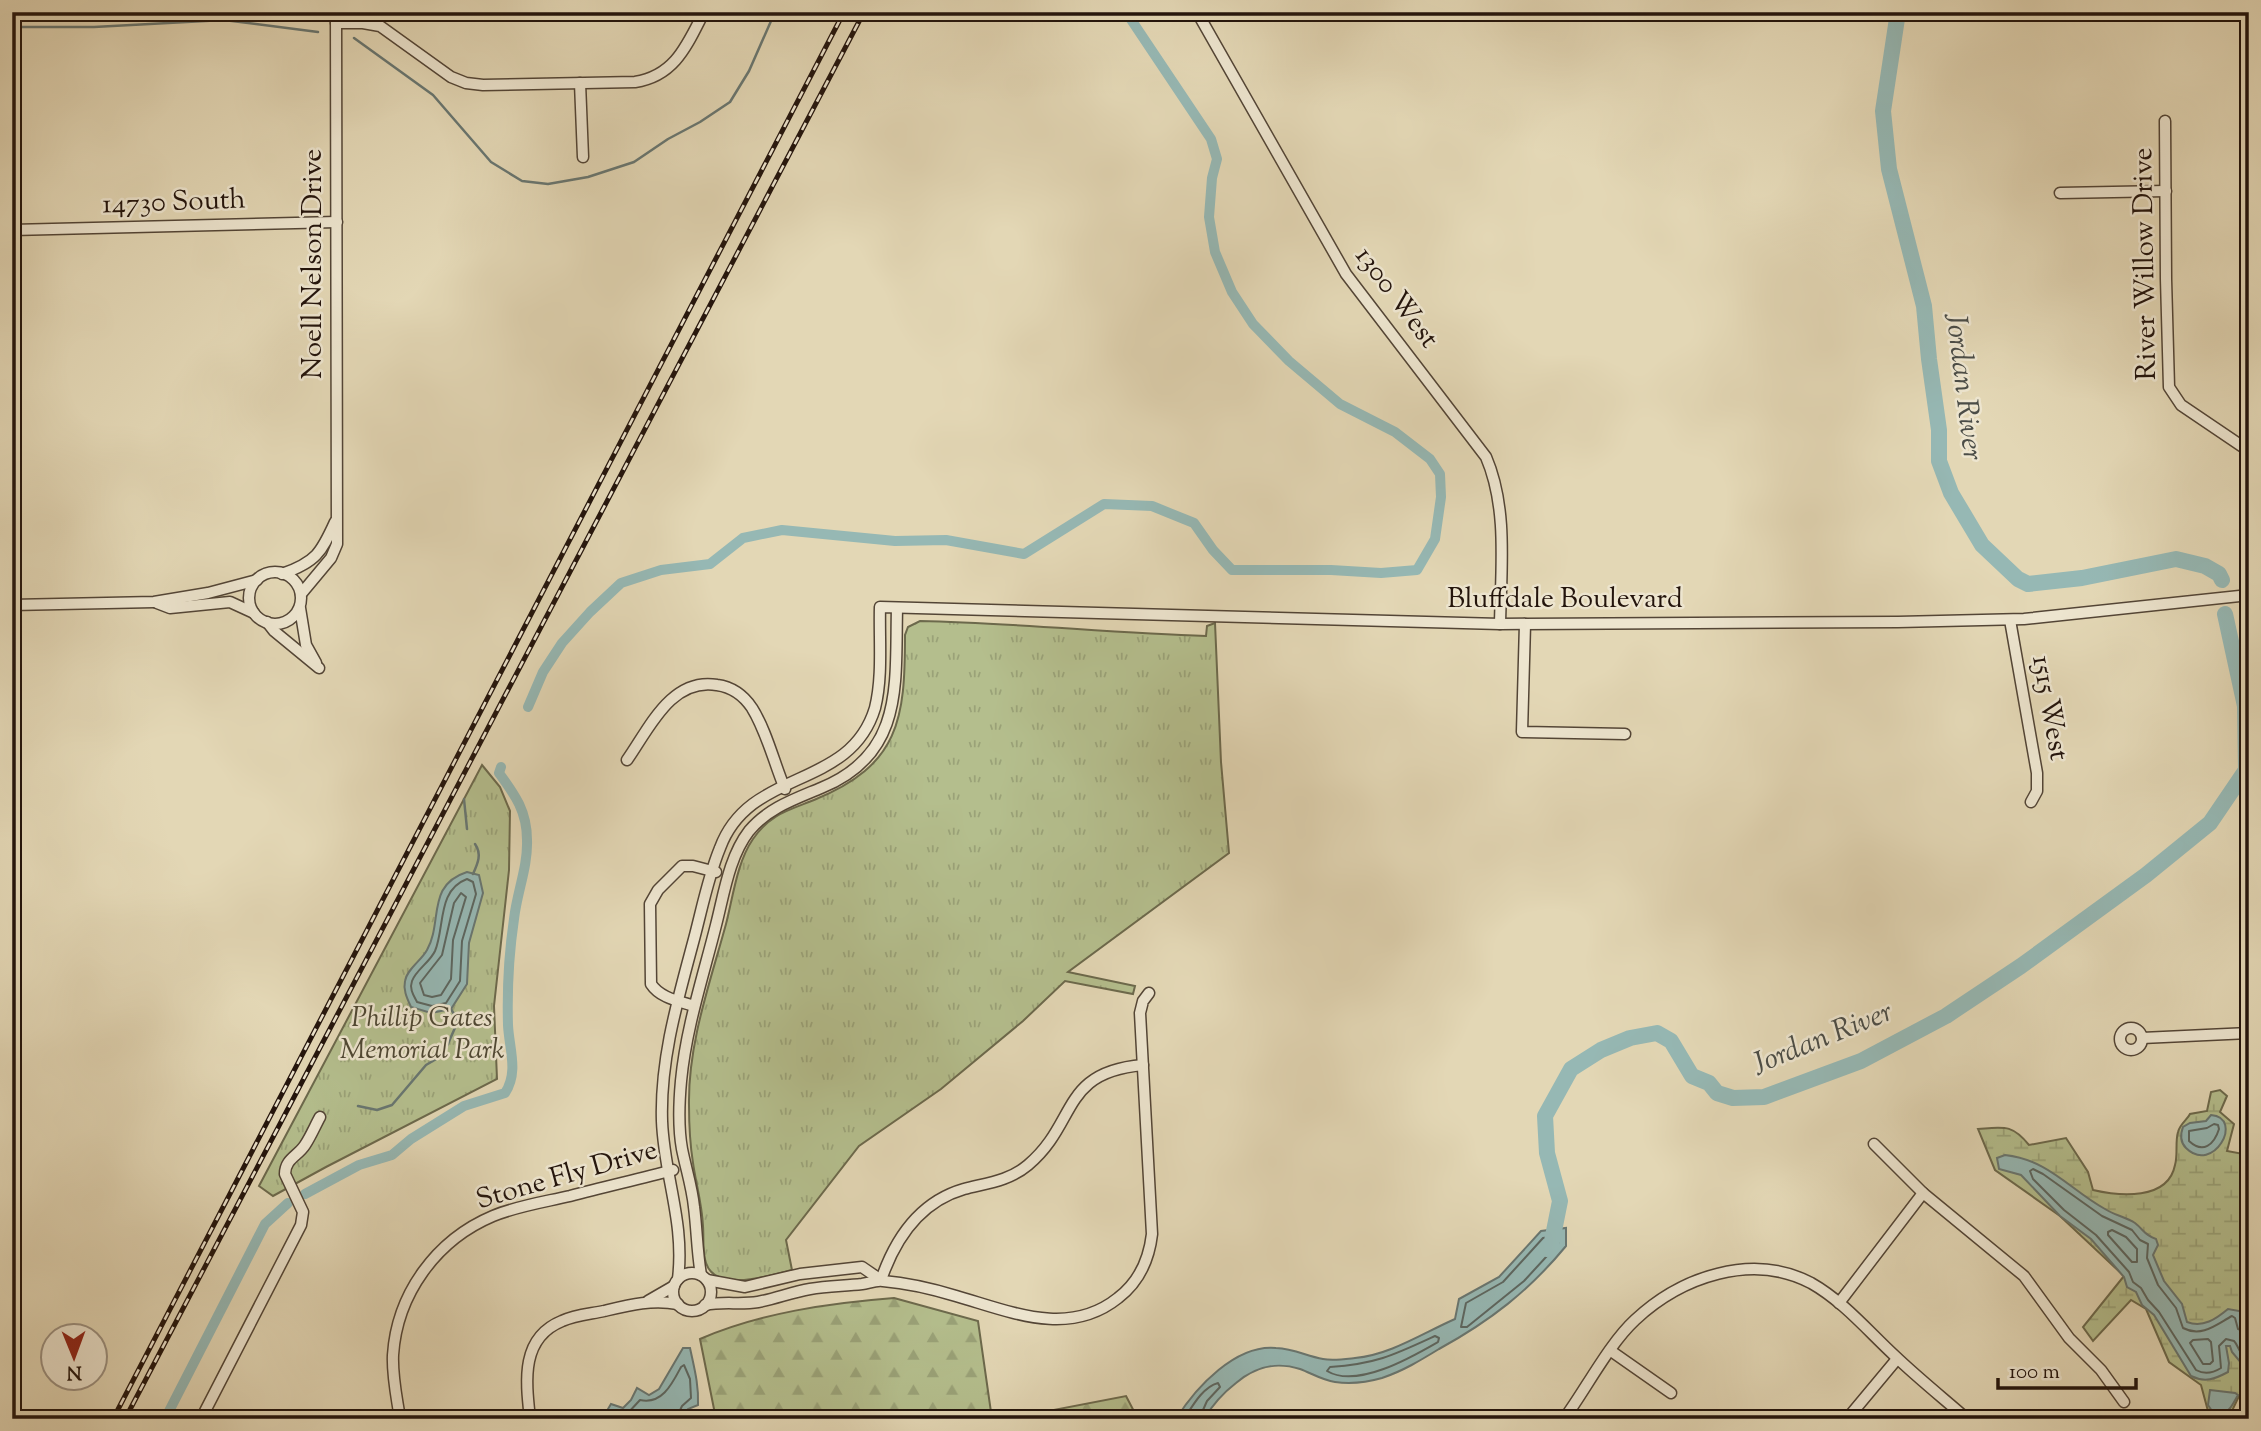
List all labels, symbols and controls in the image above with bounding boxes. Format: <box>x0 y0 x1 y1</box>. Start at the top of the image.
street label: River Willow Drive <box>2124 147 2168 381</box>
street label: Noell Nelson Drive <box>294 149 334 379</box>
street label: 14730 South <box>102 181 246 225</box>
street label: 1300 West <box>1344 239 1448 358</box>
water label: Jordan River <box>1933 310 1993 463</box>
street label: Bluffdale Boulevard <box>1447 580 1683 620</box>
street label: 1515 West <box>2020 652 2078 764</box>
water label: Jordan River <box>1746 991 1900 1087</box>
park label: Phillip Gates Memorial Park <box>340 999 505 1071</box>
street label: Stone Fly Drive <box>472 1131 662 1221</box>
north arrow <box>38 1322 108 1392</box>
scale bar <box>1998 1347 2137 1391</box>
text: N <box>66 1358 82 1385</box>
text: 100 m <box>2009 1358 2060 1388</box>

